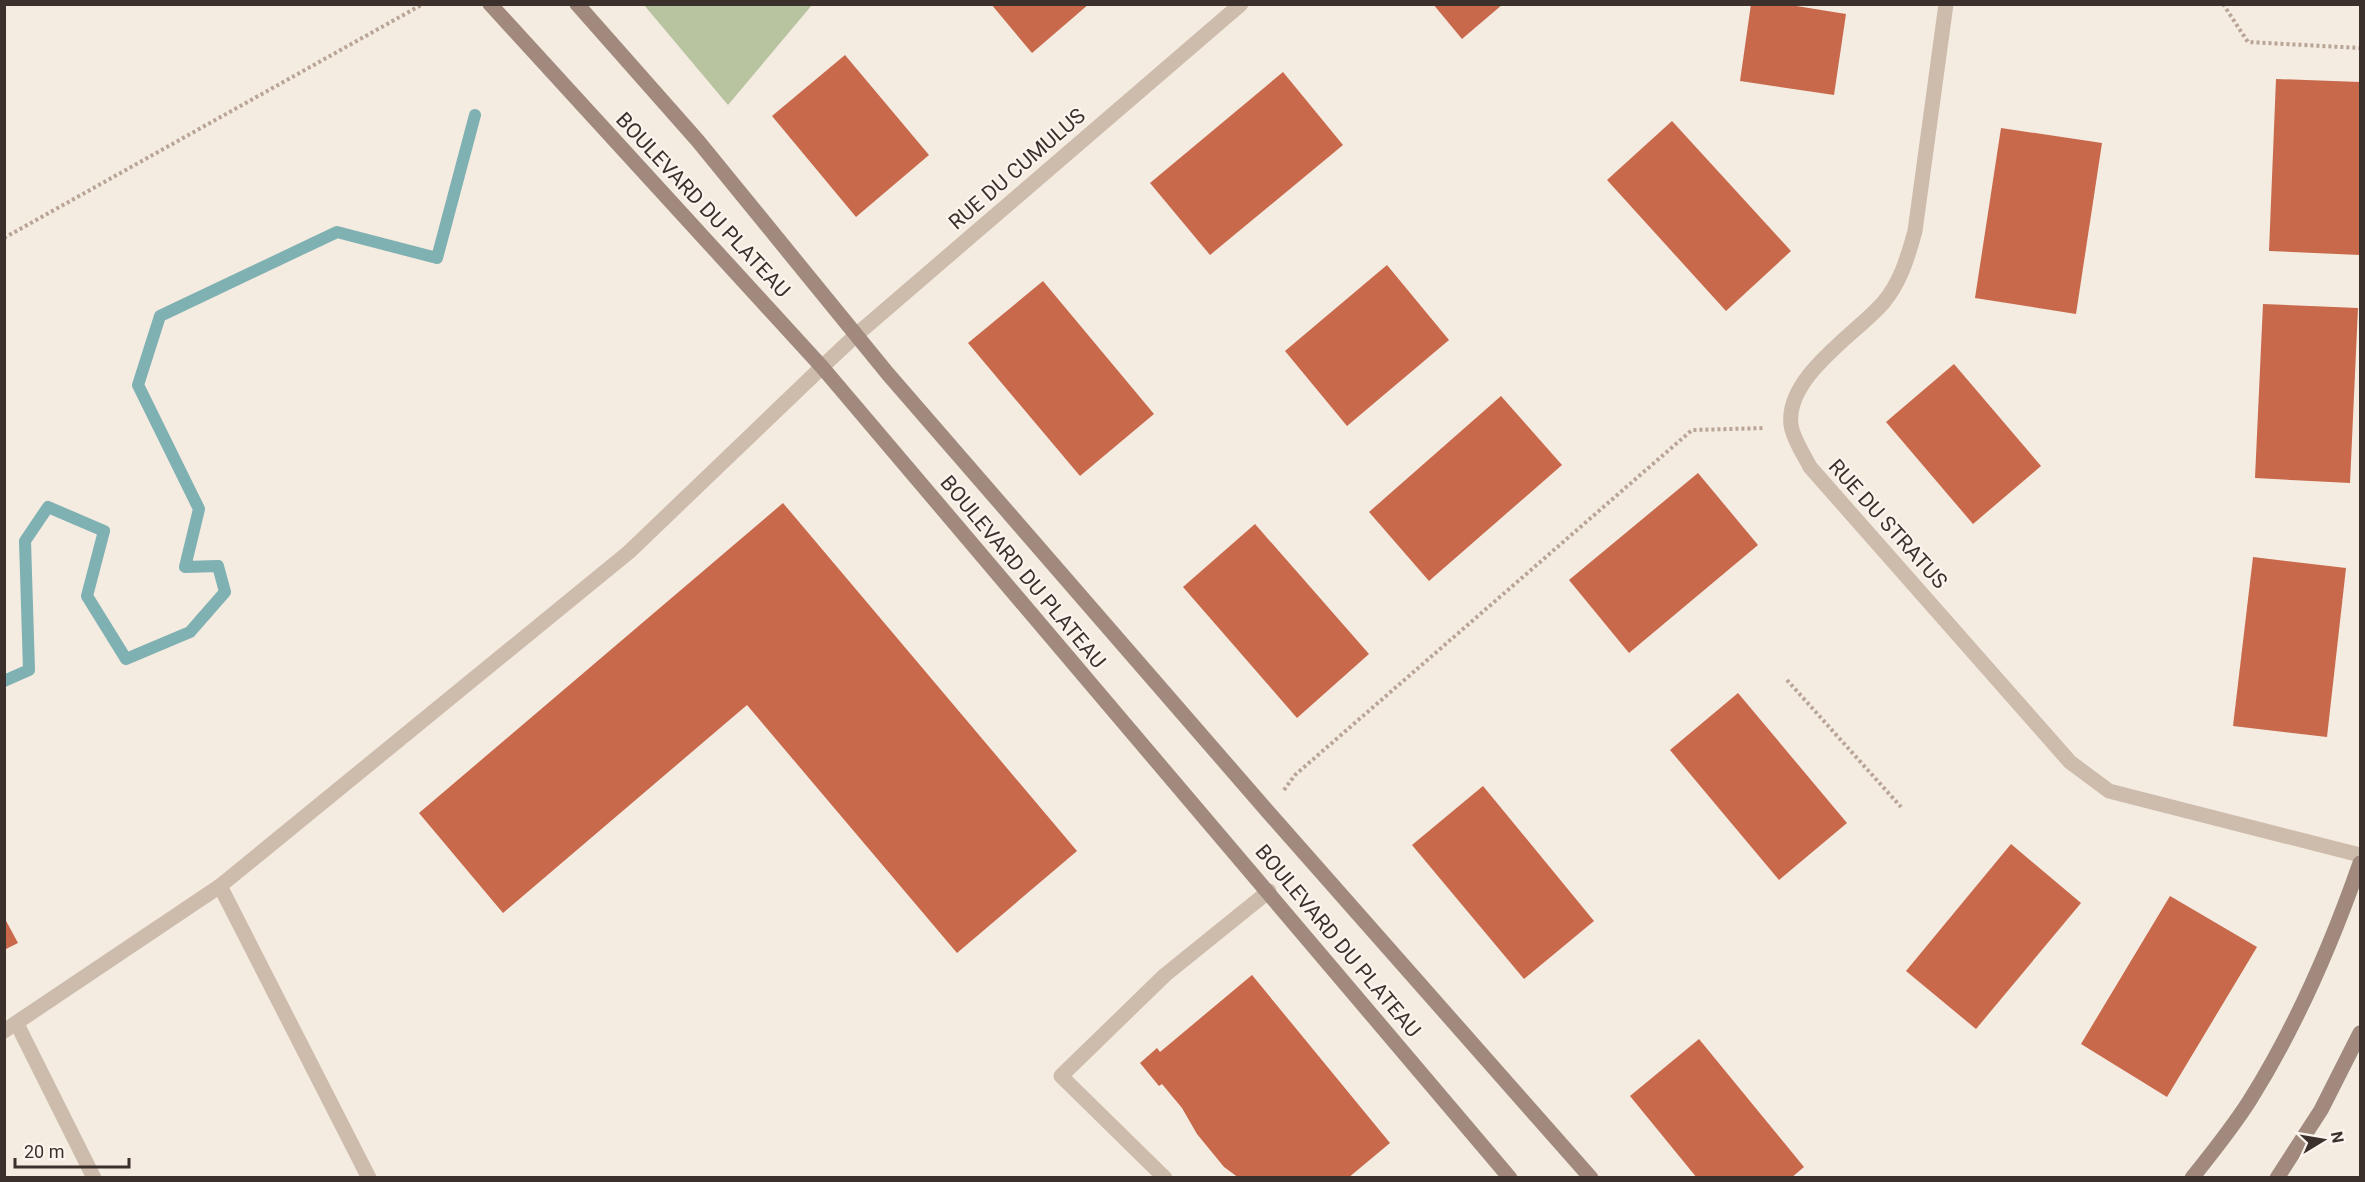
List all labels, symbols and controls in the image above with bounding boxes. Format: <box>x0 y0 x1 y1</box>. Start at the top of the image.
street label: RUE DU CUMULUS <box>944 103 1090 235</box>
street label: BOULEVARD DU PLATEAU <box>611 108 795 302</box>
street label: RUE DU STRATUS <box>1824 455 1952 593</box>
street label: BOULEVARD DU PLATEAU <box>935 471 1111 673</box>
street label: BOULEVARD DU PLATEAU <box>1250 840 1426 1042</box>
north arrow <box>2293 1110 2353 1170</box>
text: N <box>2327 1130 2348 1145</box>
scale bar <box>15 1131 129 1169</box>
text: 20 m <box>24 1141 64 1162</box>

